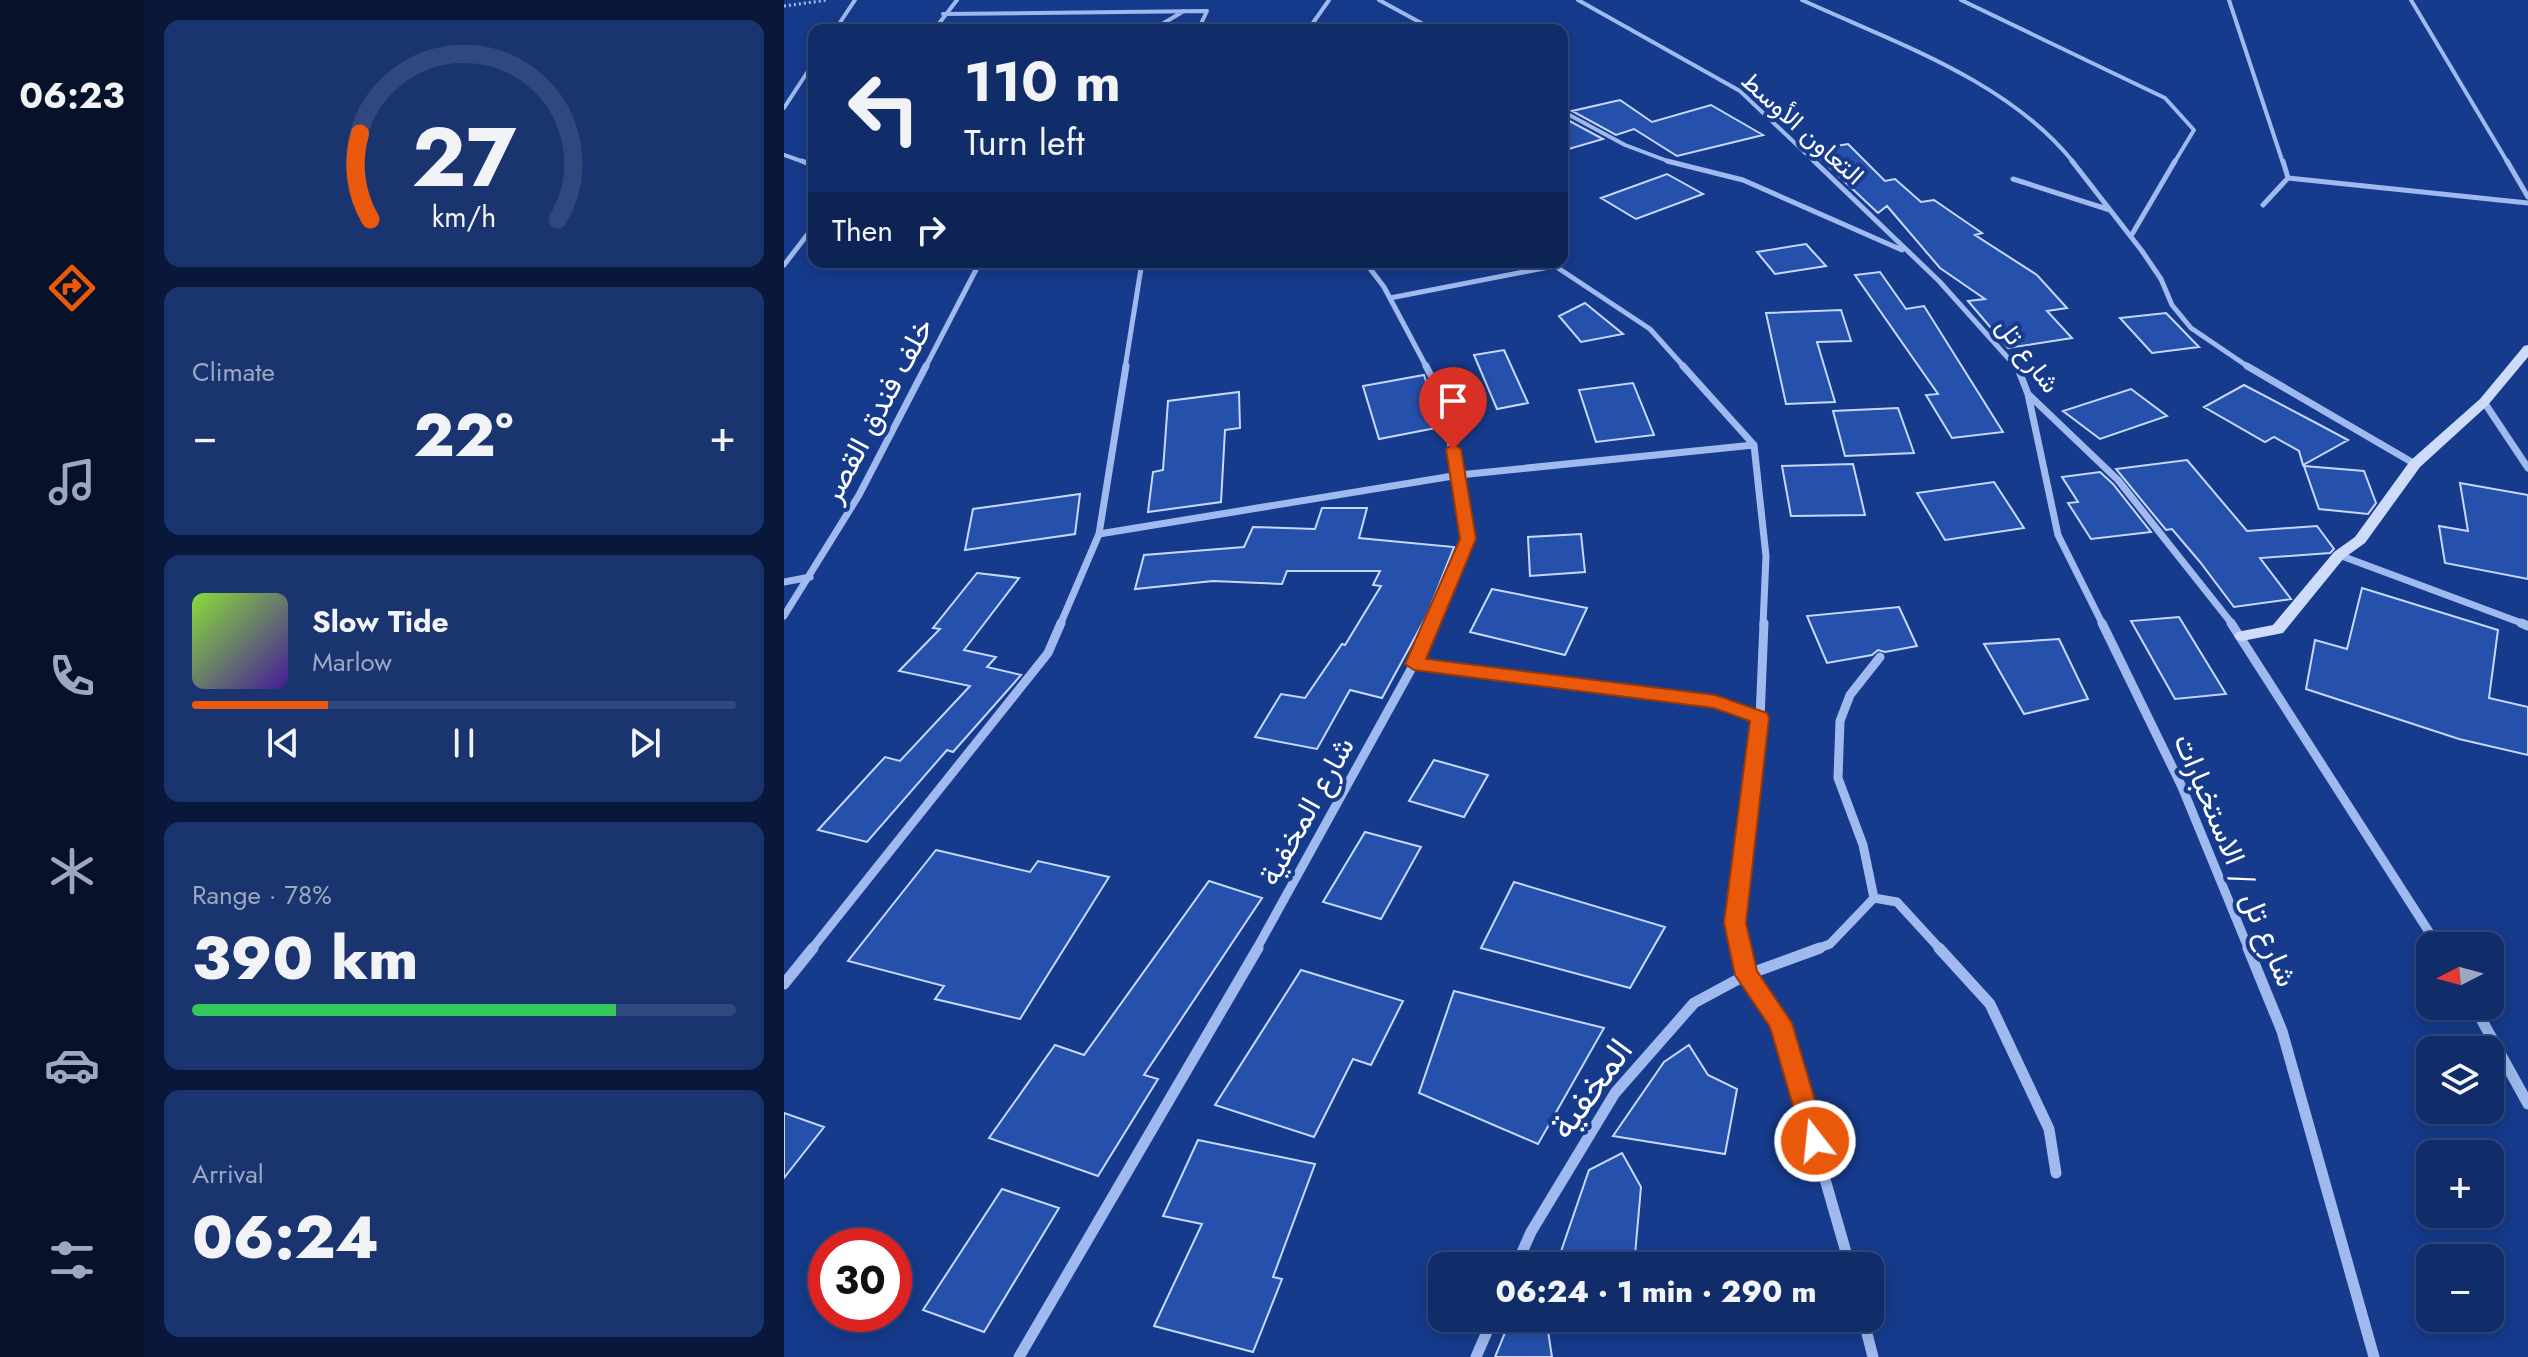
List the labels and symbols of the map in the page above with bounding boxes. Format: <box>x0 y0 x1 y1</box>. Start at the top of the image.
street label: التعاون الأوسط <box>1733 62 1873 194</box>
street label: شارع تل <box>1987 309 2069 401</box>
street label: خلف فندق القصر <box>810 310 944 511</box>
pin <box>1419 367 1487 449</box>
street label: شارع تل / الاستخبارات <box>2163 727 2309 993</box>
street label: شارع المخفية <box>1247 729 1365 893</box>
north arrow <box>2416 932 2504 1020</box>
street label: المخفية <box>1536 1027 1644 1149</box>
position arrow <box>1773 1099 1857 1183</box>
speed limit sign: 30 <box>808 1228 912 1332</box>

